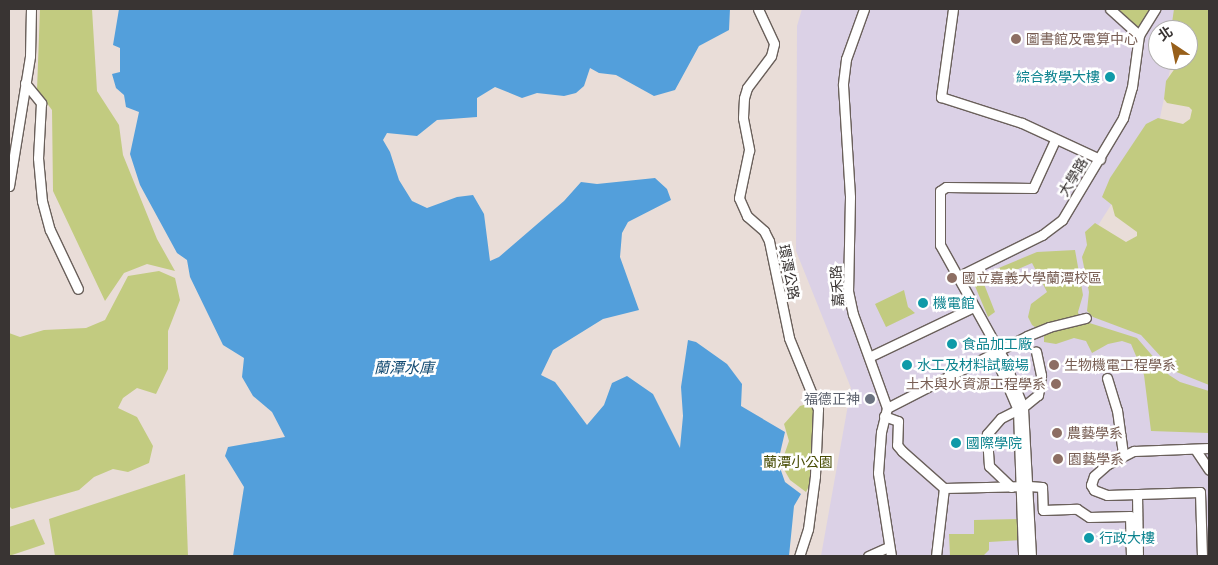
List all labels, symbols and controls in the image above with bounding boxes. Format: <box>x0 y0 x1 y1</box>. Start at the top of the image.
north arrow <box>1148 20 1198 70</box>
text: 北 <box>1154 21 1176 45</box>
place label: 圖書館及電算中心 <box>1026 31 1138 47</box>
marker: 圖書館及電算中心 <box>1010 33 1022 45</box>
place label: 綜合教學大樓 <box>1016 69 1100 85</box>
marker: 綜合教學大樓 <box>1104 71 1116 83</box>
street label: 大學路 <box>1055 155 1091 199</box>
street label: 環潭公路 <box>775 243 803 301</box>
street label: 嘉禾路 <box>827 264 847 308</box>
place label: 國立嘉義大學蘭潭校區 <box>962 270 1102 286</box>
marker: 國立嘉義大學蘭潭校區 <box>946 272 958 284</box>
place label: 機電館 <box>933 295 975 311</box>
marker: 機電館 <box>917 297 929 309</box>
place label: 食品加工廠 <box>962 336 1032 352</box>
marker: 食品加工廠 <box>946 338 958 350</box>
place label: 水工及材料試驗場 <box>917 357 1029 373</box>
place label: 生物機電工程學系 <box>1064 357 1176 373</box>
water label: 蘭潭水庫 <box>374 359 434 377</box>
marker: 水工及材料試驗場 <box>901 359 913 371</box>
marker: 生物機電工程學系 <box>1048 359 1060 371</box>
place label: 土木與水資源工程學系 <box>906 376 1046 392</box>
marker: 土木與水資源工程學系 <box>1050 378 1062 390</box>
place label: 福德正神 <box>804 391 860 407</box>
marker: 福德正神 <box>864 393 876 405</box>
place label: 農藝學系 <box>1067 425 1123 441</box>
marker: 農藝學系 <box>1051 427 1063 439</box>
place label: 國際學院 <box>966 435 1022 451</box>
marker: 國際學院 <box>950 437 962 449</box>
place label: 園藝學系 <box>1068 451 1124 467</box>
marker: 園藝學系 <box>1052 453 1064 465</box>
park label: 蘭潭小公園 <box>763 454 833 470</box>
place label: 行政大樓 <box>1099 530 1155 546</box>
marker: 行政大樓 <box>1083 532 1095 544</box>

